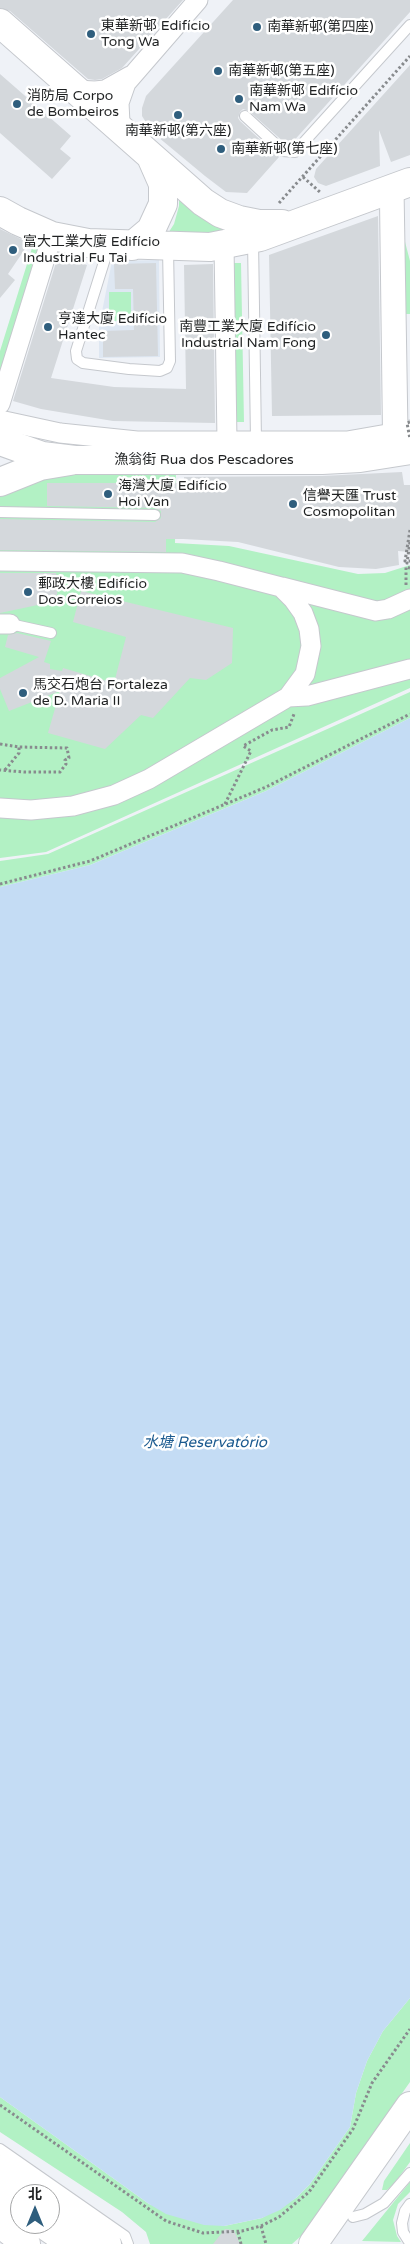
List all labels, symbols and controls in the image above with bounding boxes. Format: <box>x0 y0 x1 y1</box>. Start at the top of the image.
place label: 東華新邨 Edifício Tong Wa <box>101 18 210 50</box>
place label: 南華新邨(第四座) <box>267 19 374 35</box>
marker: 南華新邨(第四座) <box>251 21 263 33</box>
marker: 東華新邨 Edifício Tong Wa <box>85 28 97 40</box>
place label: 南華新邨(第五座) <box>228 63 335 79</box>
marker: 南華新邨(第五座) <box>212 65 224 77</box>
place label: 南華新邨 Edifício Nam Wa <box>249 83 358 115</box>
place label: 消防局 Corpo de Bombeiros <box>27 88 119 120</box>
marker: 南華新邨 Edifício Nam Wa <box>233 93 245 105</box>
marker: 消防局 Corpo de Bombeiros <box>11 98 23 110</box>
marker: 南華新邨(第六座) <box>172 109 184 121</box>
place label: 南華新邨(第六座) <box>125 123 231 139</box>
place label: 南華新邨(第七座) <box>231 141 338 157</box>
marker: 南華新邨(第七座) <box>215 143 227 155</box>
place label: 富大工業大廈 Edifício Industrial Fu Tai <box>23 234 160 266</box>
marker: 富大工業大廈 Edifício Industrial Fu Tai <box>7 244 19 256</box>
place label: 亨達大廈 Edifício Hantec <box>58 311 167 344</box>
place label: 南豐工業大廈 Edifício Industrial Nam Fong <box>179 319 316 352</box>
marker: 亨達大廈 Edifício Hantec <box>42 321 54 333</box>
marker: 南豐工業大廈 Edifício Industrial Nam Fong <box>320 329 332 341</box>
street label: 漁翁街 Rua dos Pescadores <box>114 452 294 468</box>
place label: 海灣大廈 Edifício Hoi Van <box>118 478 227 511</box>
marker: 海灣大廈 Edifício Hoi Van <box>102 488 114 500</box>
place label: 信譽天匯 Trust Cosmopolitan <box>303 488 396 520</box>
marker: 信譽天匯 Trust Cosmopolitan <box>287 498 299 510</box>
place label: 郵政大樓 Edifício Dos Correios <box>38 576 147 608</box>
marker: 郵政大樓 Edifício Dos Correios <box>22 586 34 598</box>
place label: 馬交石炮台 Fortaleza de D. Maria II <box>33 677 168 710</box>
marker: 馬交石炮台 Fortaleza de D. Maria II <box>17 687 29 699</box>
water label: 水塘 Reservatório <box>143 1434 267 1452</box>
north arrow <box>10 2184 60 2234</box>
text: 北 <box>28 2186 42 2203</box>

